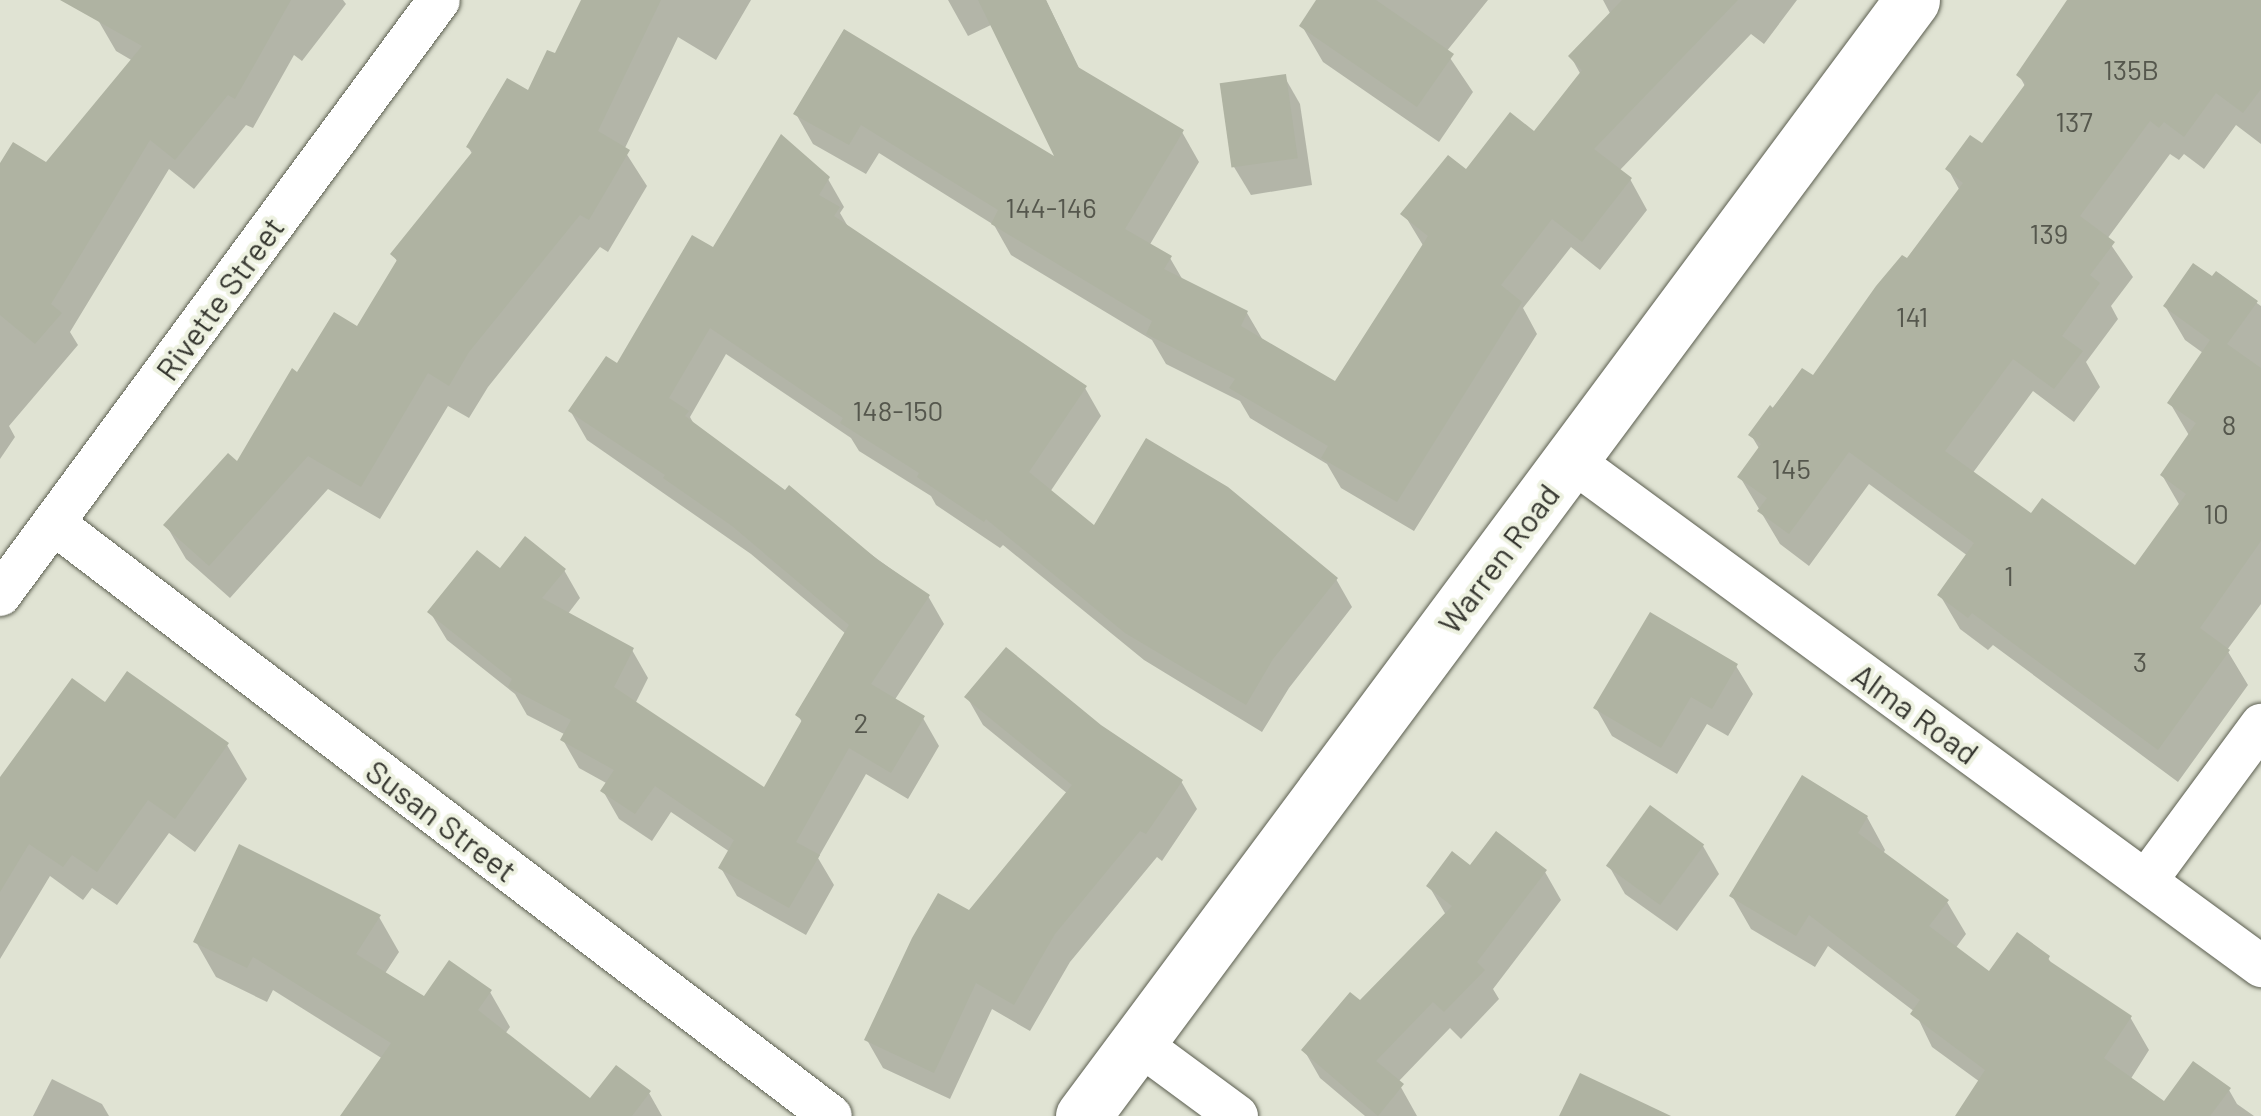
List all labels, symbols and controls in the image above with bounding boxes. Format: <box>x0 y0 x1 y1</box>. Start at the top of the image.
house number: 135B <box>2103 52 2159 86</box>
house number: 137 <box>2055 104 2093 138</box>
house number: 144-146 <box>1005 190 1097 224</box>
street label: Rivette Street <box>147 209 291 387</box>
house number: 139 <box>2030 216 2068 250</box>
house number: 141 <box>1896 299 1928 333</box>
house number: 148-150 <box>853 393 943 427</box>
house number: 8 <box>2222 407 2236 441</box>
house number: 145 <box>1771 451 1811 485</box>
street label: Warren Road <box>1429 476 1567 640</box>
house number: 10 <box>2203 496 2229 530</box>
house number: 1 <box>2004 558 2014 592</box>
house number: 3 <box>2133 644 2147 678</box>
street label: Alma Road <box>1845 654 1987 772</box>
house number: 2 <box>853 705 869 739</box>
street label: Susan Street <box>359 751 525 889</box>

